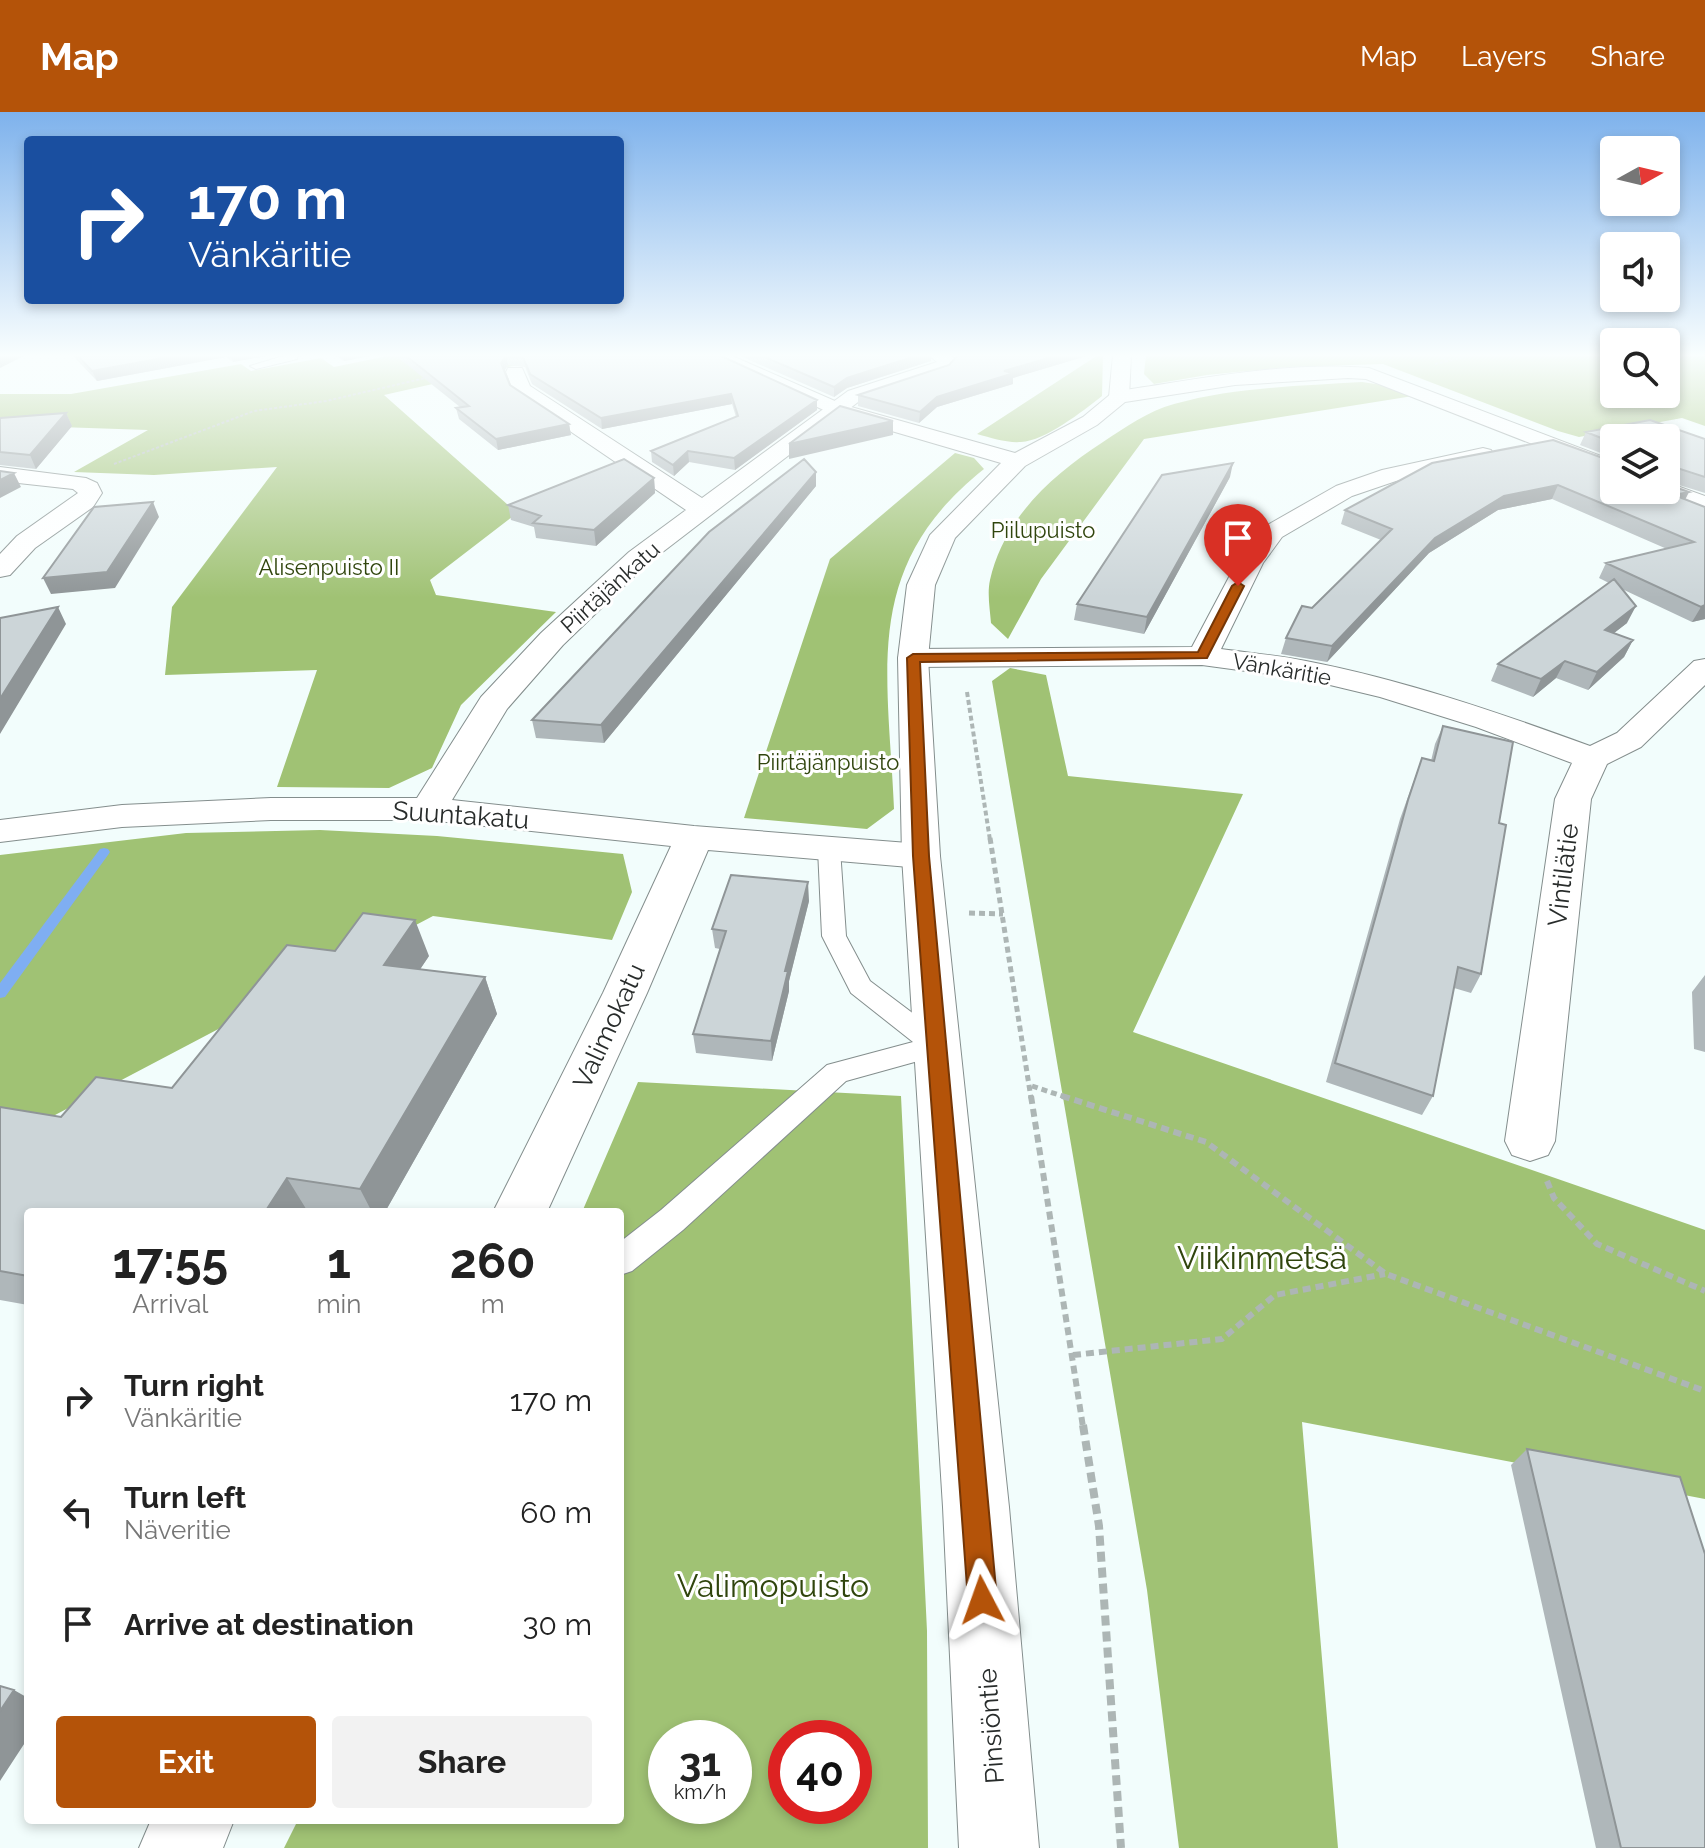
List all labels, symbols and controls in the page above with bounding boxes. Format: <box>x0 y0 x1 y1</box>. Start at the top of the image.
text: Map <box>40 34 119 79</box>
text: Map <box>1360 40 1417 73</box>
text: Layers <box>1461 40 1547 73</box>
text: Share <box>1591 40 1665 73</box>
north arrow <box>1600 136 1680 216</box>
map controls <box>1600 136 1680 504</box>
text: 170 m <box>188 166 347 232</box>
icon: right <box>56 168 160 272</box>
button: sound <box>1600 232 1680 312</box>
text: Vänkäritie <box>188 233 351 275</box>
button: search <box>1600 328 1680 408</box>
button: layers <box>1600 424 1680 504</box>
pin <box>1204 504 1272 586</box>
icon: arrive <box>1216 516 1260 560</box>
park label: Piilupuisto <box>991 517 1095 543</box>
street label: Piirtäjänkatu <box>555 536 665 638</box>
park label: Alisenpuisto II <box>259 554 399 580</box>
street label: Vänkäritie <box>1231 648 1333 690</box>
park label: Piirtäjänpuisto <box>757 749 899 775</box>
street label: Suuntakatu <box>392 795 530 835</box>
street label: Vintilätie <box>1542 822 1584 928</box>
street label: Valimokatu <box>567 959 651 1093</box>
text: 17:55 <box>112 1233 228 1289</box>
text: 1 <box>327 1233 351 1289</box>
text: 260 <box>450 1233 536 1289</box>
park label: Viikinmetsä <box>1177 1239 1347 1276</box>
text: Arrival <box>132 1289 208 1319</box>
text: min <box>317 1289 361 1319</box>
text: m <box>481 1289 505 1319</box>
text: Turn right <box>124 1368 264 1403</box>
icon: right <box>56 1378 100 1422</box>
text: 170 m <box>510 1383 592 1418</box>
text: Vänkäritie <box>124 1403 242 1433</box>
text: Turn left <box>124 1480 246 1515</box>
icon: left <box>56 1490 100 1534</box>
text: 60 m <box>520 1495 592 1530</box>
text: Näveritie <box>124 1515 231 1545</box>
position arrow <box>940 1558 1024 1642</box>
park label: Valimopuisto <box>677 1567 869 1604</box>
icon: arrive <box>56 1602 100 1646</box>
text: Arrive at destination <box>124 1607 414 1642</box>
text: 30 m <box>522 1607 592 1642</box>
street label: Pinsiöntie <box>972 1667 1010 1785</box>
button: Exit <box>56 1716 316 1808</box>
button: Share <box>332 1716 592 1808</box>
speed limit sign: 40 <box>768 1720 872 1824</box>
text: 31 <box>679 1738 721 1785</box>
text: km/h <box>674 1780 726 1804</box>

